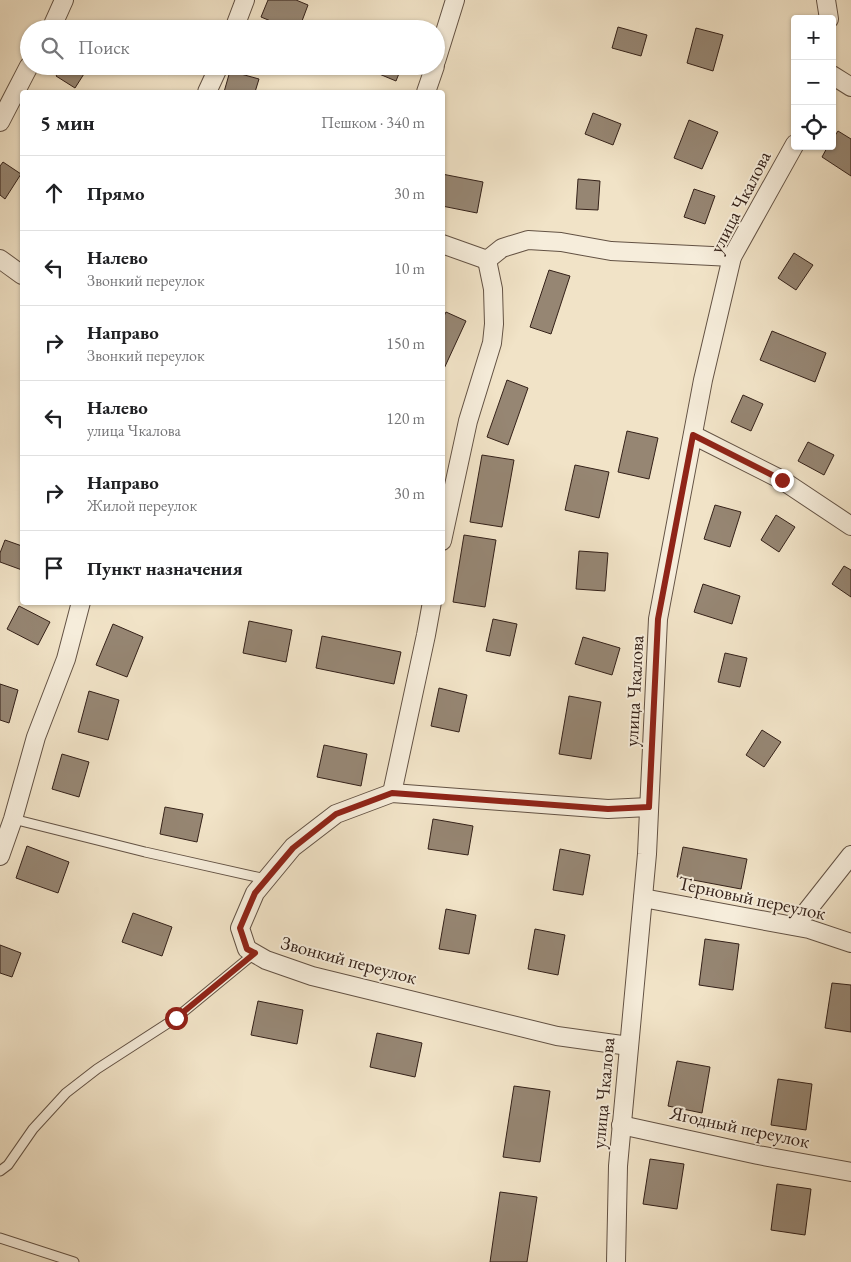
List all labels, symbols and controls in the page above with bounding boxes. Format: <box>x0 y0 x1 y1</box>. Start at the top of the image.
map controls <box>791 15 836 150</box>
button: + <box>791 15 836 60</box>
search box <box>20 20 445 75</box>
icon: search <box>38 34 66 62</box>
text: Поиск <box>78 35 130 60</box>
button: − <box>791 60 836 105</box>
button: locate <box>791 105 836 150</box>
text: 5 мин <box>40 109 95 136</box>
text: Пешком · 340 m <box>321 112 425 133</box>
street label: улица Чкалова <box>704 146 777 257</box>
icon: ahead <box>40 179 68 207</box>
text: Прямо <box>87 181 145 206</box>
text: 30 m <box>394 183 425 204</box>
text: Налево <box>87 245 148 270</box>
icon: left <box>40 254 68 282</box>
text: 10 m <box>394 258 425 279</box>
text: Звонкий переулок <box>87 270 205 291</box>
text: Направо <box>87 320 159 345</box>
icon: right <box>40 329 68 357</box>
text: 150 m <box>386 333 425 354</box>
text: Звонкий переулок <box>87 345 205 366</box>
text: Налево <box>87 395 148 420</box>
icon: left <box>40 404 68 432</box>
text: 120 m <box>386 408 425 429</box>
text: улица Чкалова <box>87 420 181 441</box>
route end <box>771 469 794 492</box>
text: Направо <box>87 470 159 495</box>
icon: right <box>40 479 68 507</box>
text: 30 m <box>394 483 425 504</box>
text: Жилой переулок <box>87 495 197 516</box>
icon: arrive <box>40 554 68 582</box>
text: Пункт назначения <box>87 556 243 581</box>
street label: улица Чкалова <box>619 634 649 747</box>
street label: Терновый переулок <box>676 870 828 926</box>
street label: Звонкий переулок <box>278 930 420 990</box>
route start <box>165 1007 188 1030</box>
street label: улица Чкалова <box>586 1036 620 1150</box>
street label: Ягодный переулок <box>667 1100 812 1154</box>

